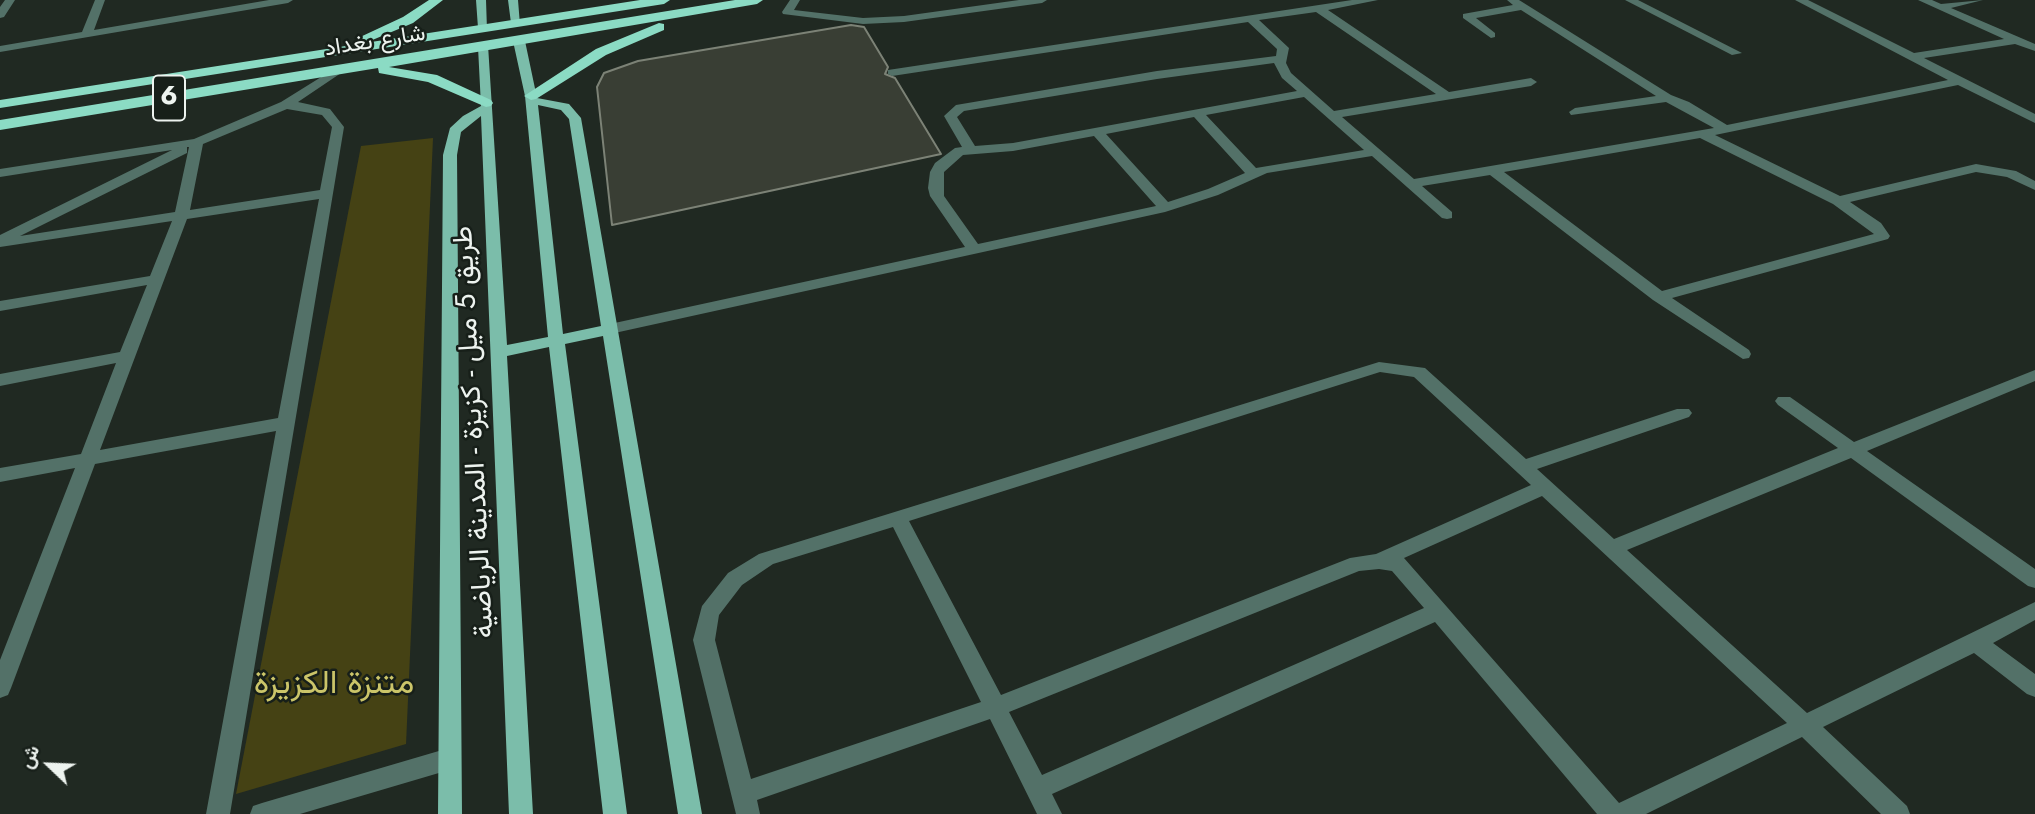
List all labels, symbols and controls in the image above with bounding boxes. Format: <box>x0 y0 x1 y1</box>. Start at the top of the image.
street label: شارع بغداد <box>323 20 427 64</box>
road number: 6 <box>153 76 185 120</box>
street label: طريق 5 ميل - كزيزة - المدينة الرياضية <box>447 225 503 639</box>
park label: متنزة الكزيزة <box>254 665 414 705</box>
north arrow <box>14 730 84 800</box>
text: ش <box>12 741 46 772</box>

